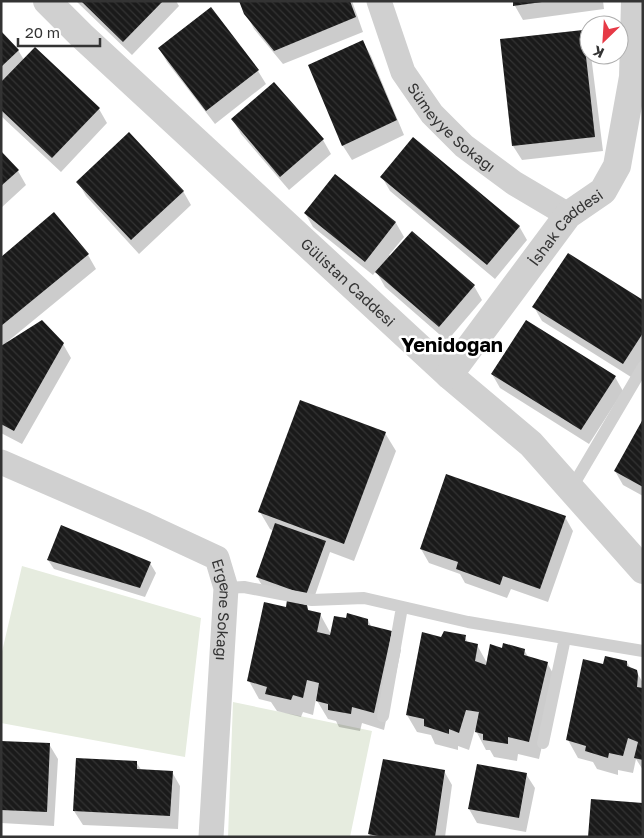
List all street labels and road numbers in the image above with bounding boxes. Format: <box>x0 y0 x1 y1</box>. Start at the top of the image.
street label: Sümeyye Sokağı <box>404 79 499 175</box>
street label: İshak Caddesi <box>525 185 606 269</box>
street label: Gülistan Caddesi <box>297 234 399 330</box>
street label: Ergene Sokağı <box>209 556 235 661</box>

